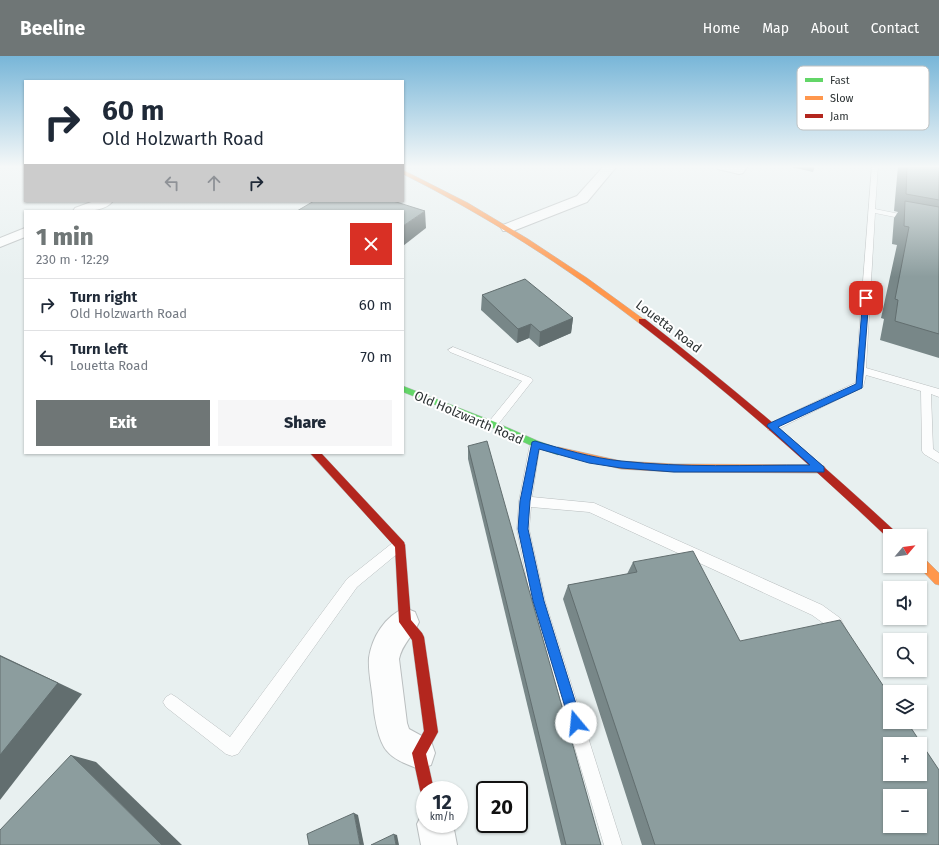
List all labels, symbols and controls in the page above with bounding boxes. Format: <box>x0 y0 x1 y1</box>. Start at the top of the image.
text: Beeline <box>20 17 85 40</box>
text: Home <box>703 20 740 37</box>
text: Map <box>762 20 789 37</box>
text: About <box>811 20 849 37</box>
text: Contact <box>871 20 919 37</box>
legend <box>797 66 929 130</box>
text: Fast <box>830 74 850 87</box>
text: Slow <box>830 92 854 105</box>
text: 60 m <box>102 94 164 127</box>
icon: right <box>36 96 88 148</box>
text: Jam <box>830 110 849 123</box>
text: Old Holzwarth Road <box>102 128 264 150</box>
icon: left <box>161 172 183 194</box>
icon: ahead <box>203 172 225 194</box>
icon: right <box>245 172 267 194</box>
text: 1 min <box>36 223 94 251</box>
button: close <box>350 223 392 265</box>
text: 230 m · 12:29 <box>36 252 109 267</box>
pin <box>849 281 883 315</box>
icon: arrive <box>855 287 877 309</box>
text: Turn right <box>70 288 137 306</box>
icon: right <box>36 294 58 316</box>
text: 60 m <box>359 296 392 314</box>
street label: Louetta Road <box>633 297 704 356</box>
text: Old Holzwarth Road <box>70 306 187 321</box>
text: Turn left <box>70 340 128 358</box>
icon: left <box>36 346 58 368</box>
text: 70 m <box>360 348 392 366</box>
text: Louetta Road <box>70 358 148 373</box>
street label: Old Holzwarth Road <box>412 388 526 447</box>
button: Exit <box>36 400 210 446</box>
button: Share <box>218 400 392 446</box>
north arrow <box>883 529 927 573</box>
map controls <box>883 529 927 833</box>
button: sound <box>883 581 927 625</box>
button: search <box>883 633 927 677</box>
button: layers <box>883 685 927 729</box>
position arrow <box>555 702 597 744</box>
button: + <box>883 737 927 781</box>
speed limit sign: 20 <box>476 781 528 833</box>
button: − <box>883 789 927 833</box>
text: 12 <box>432 790 452 814</box>
text: km/h <box>430 811 454 823</box>

